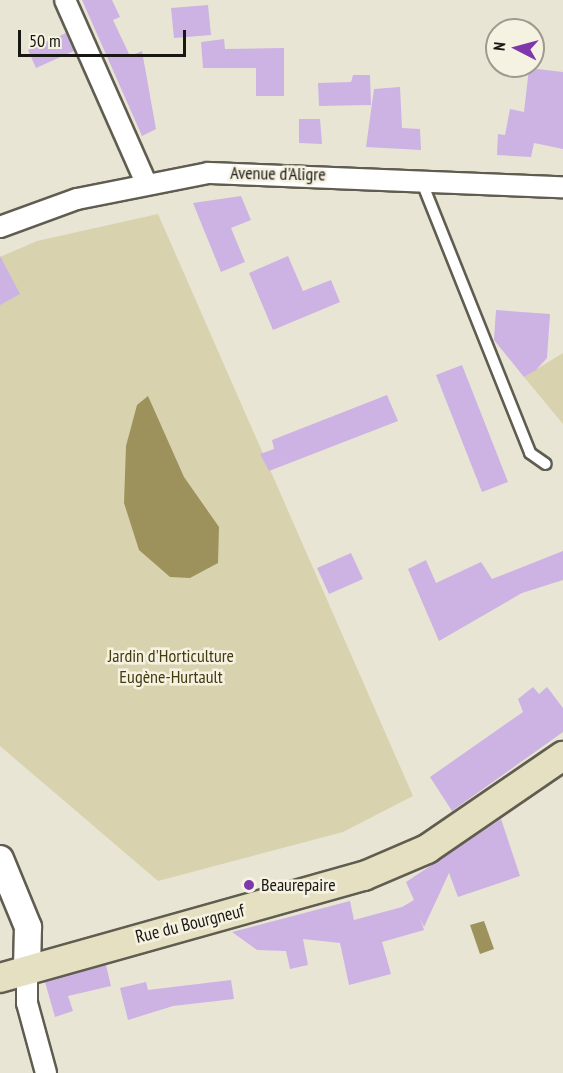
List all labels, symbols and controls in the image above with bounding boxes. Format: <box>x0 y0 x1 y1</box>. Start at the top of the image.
scale bar <box>21 18 189 56</box>
north arrow <box>485 18 545 78</box>
text: 50 m <box>29 29 61 52</box>
text: N <box>489 41 509 52</box>
street label: Avenue d'Aligre <box>230 162 326 186</box>
park label: Jardin d'Horticulture Eugène-Hurtault <box>108 646 234 688</box>
place label: Beaurepaire <box>261 874 336 896</box>
marker: Beaurepaire <box>242 878 256 892</box>
street label: Rue du Bourgneuf <box>133 900 247 948</box>

